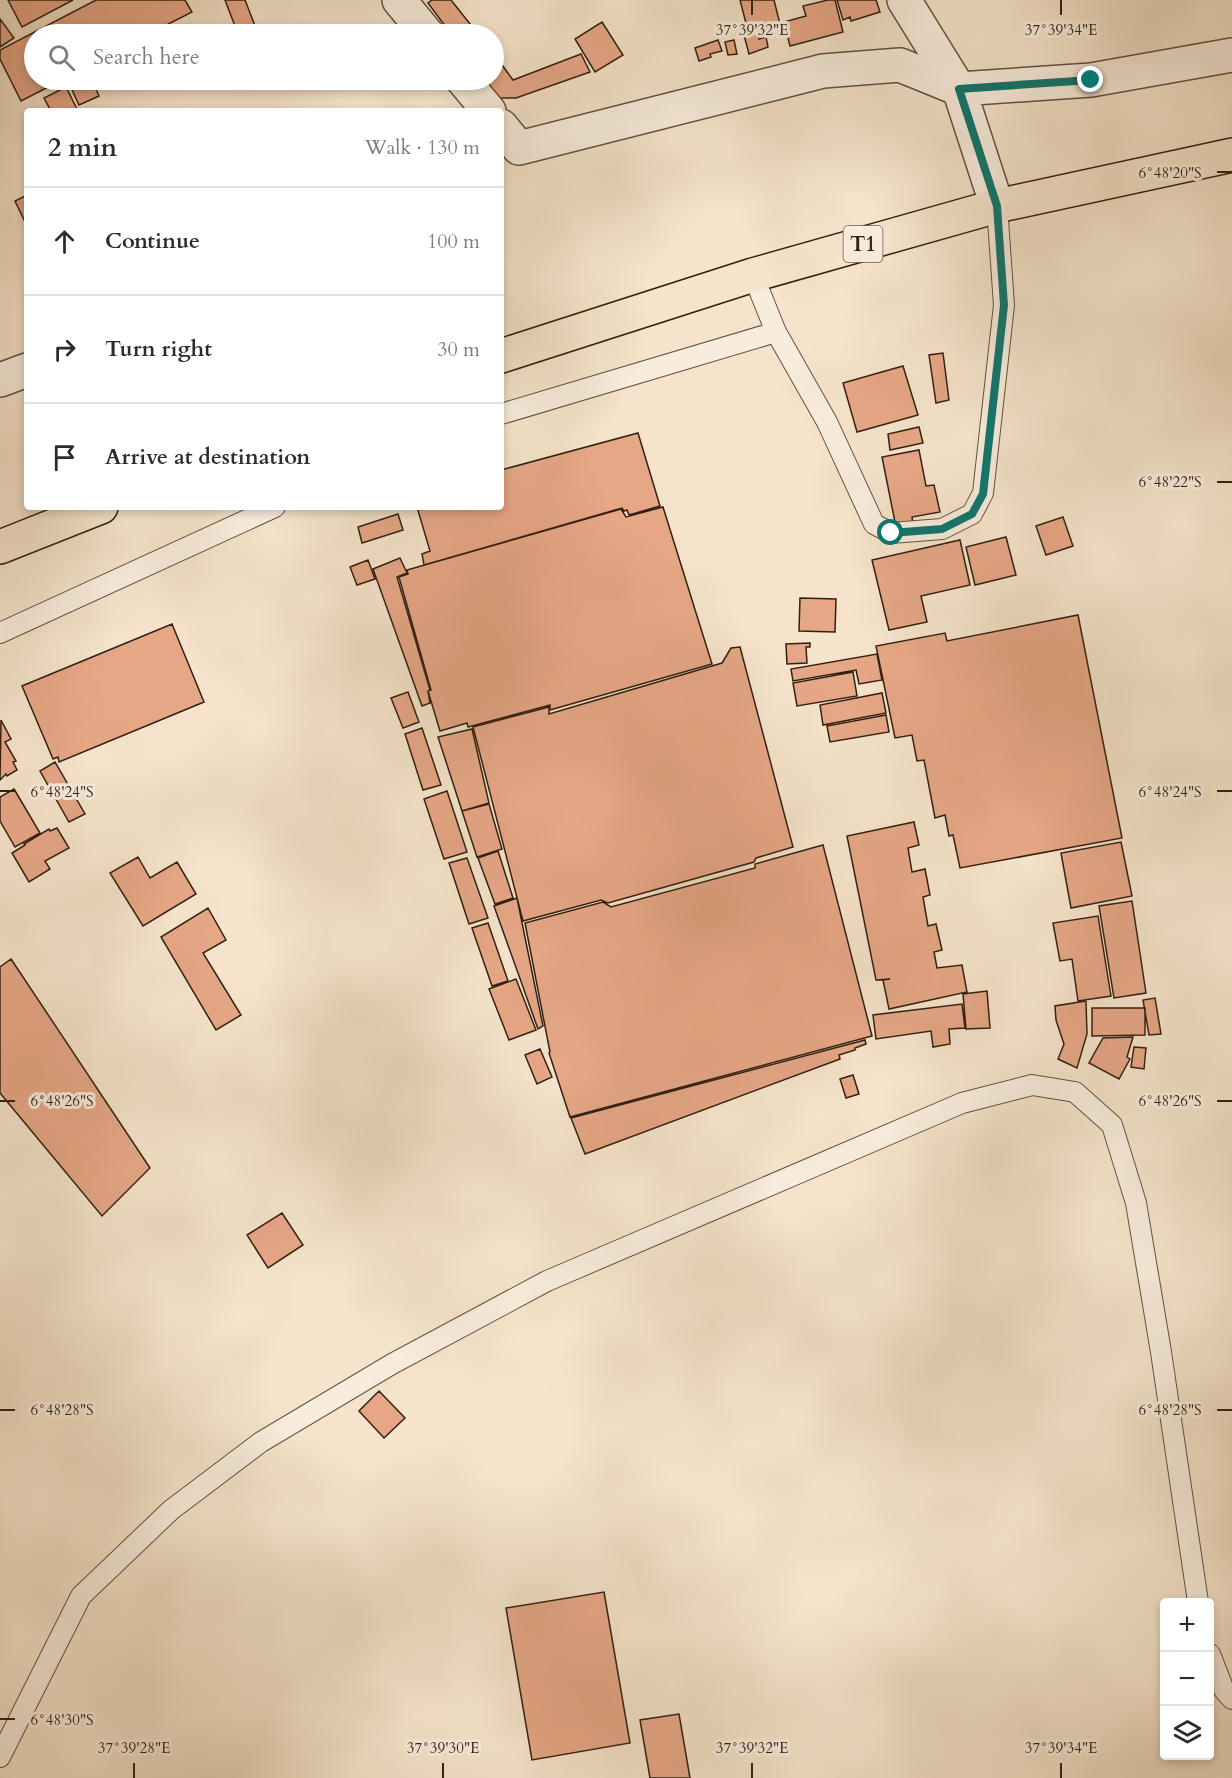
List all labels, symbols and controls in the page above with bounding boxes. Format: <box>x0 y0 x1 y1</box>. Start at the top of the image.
text: 37°39'32"E <box>716 20 788 40</box>
text: 37°39'34"E <box>1025 20 1097 40</box>
search box <box>24 24 504 90</box>
icon: search <box>45 41 78 74</box>
text: Search here <box>93 42 200 72</box>
route end <box>1077 66 1103 92</box>
text: 2 min <box>48 130 117 165</box>
text: Walk · 130 m <box>365 134 480 161</box>
text: 6°48'20"S <box>1138 163 1202 183</box>
icon: ahead <box>48 225 81 258</box>
text: Continue <box>105 226 200 256</box>
road number: T1 <box>844 226 882 262</box>
text: 100 m <box>427 228 480 255</box>
icon: right <box>48 333 81 366</box>
text: Turn right <box>105 334 212 364</box>
text: 30 m <box>437 336 480 363</box>
icon: arrive <box>48 441 81 474</box>
text: Arrive at destination <box>105 442 310 472</box>
text: 6°48'22"S <box>1138 472 1202 492</box>
route start <box>877 519 903 545</box>
text: 6°48'24"S <box>30 782 94 802</box>
text: 6°48'24"S <box>1138 782 1202 802</box>
text: 6°48'26"S <box>30 1091 94 1111</box>
text: 6°48'26"S <box>1138 1091 1202 1111</box>
text: 6°48'28"S <box>30 1400 94 1420</box>
text: 6°48'28"S <box>1138 1400 1202 1420</box>
map controls <box>1160 1598 1214 1760</box>
button: + <box>1160 1598 1214 1652</box>
button: − <box>1160 1652 1214 1706</box>
button: layers <box>1160 1706 1214 1760</box>
text: 6°48'30"S <box>30 1710 94 1730</box>
text: 37°39'28"E <box>98 1738 170 1758</box>
text: 37°39'30"E <box>407 1738 479 1758</box>
text: 37°39'32"E <box>716 1738 788 1758</box>
text: 37°39'34"E <box>1025 1738 1097 1758</box>

